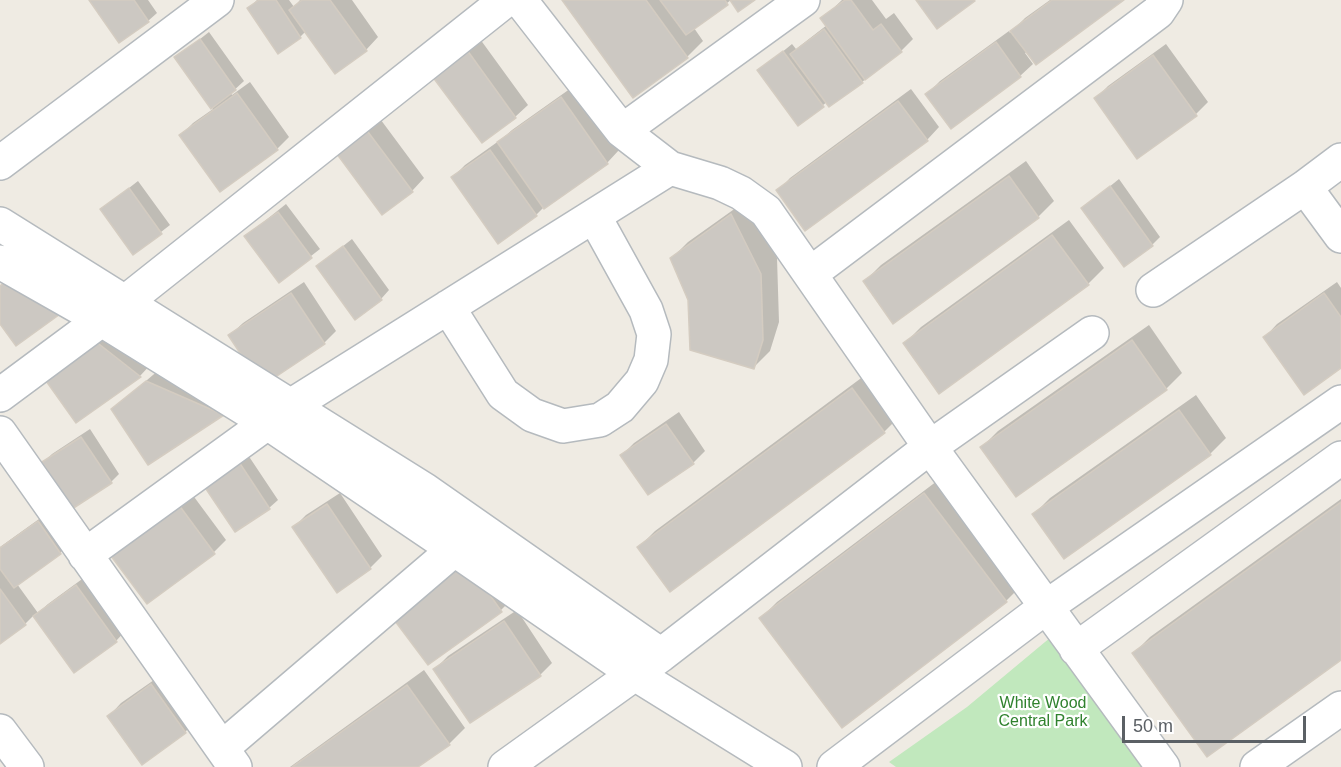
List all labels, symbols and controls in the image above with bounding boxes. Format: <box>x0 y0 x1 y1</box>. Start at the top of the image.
park label: White Wood Central Park <box>999 694 1087 732</box>
scale bar <box>1125 704 1310 742</box>
text: 50 m <box>1133 716 1173 736</box>

